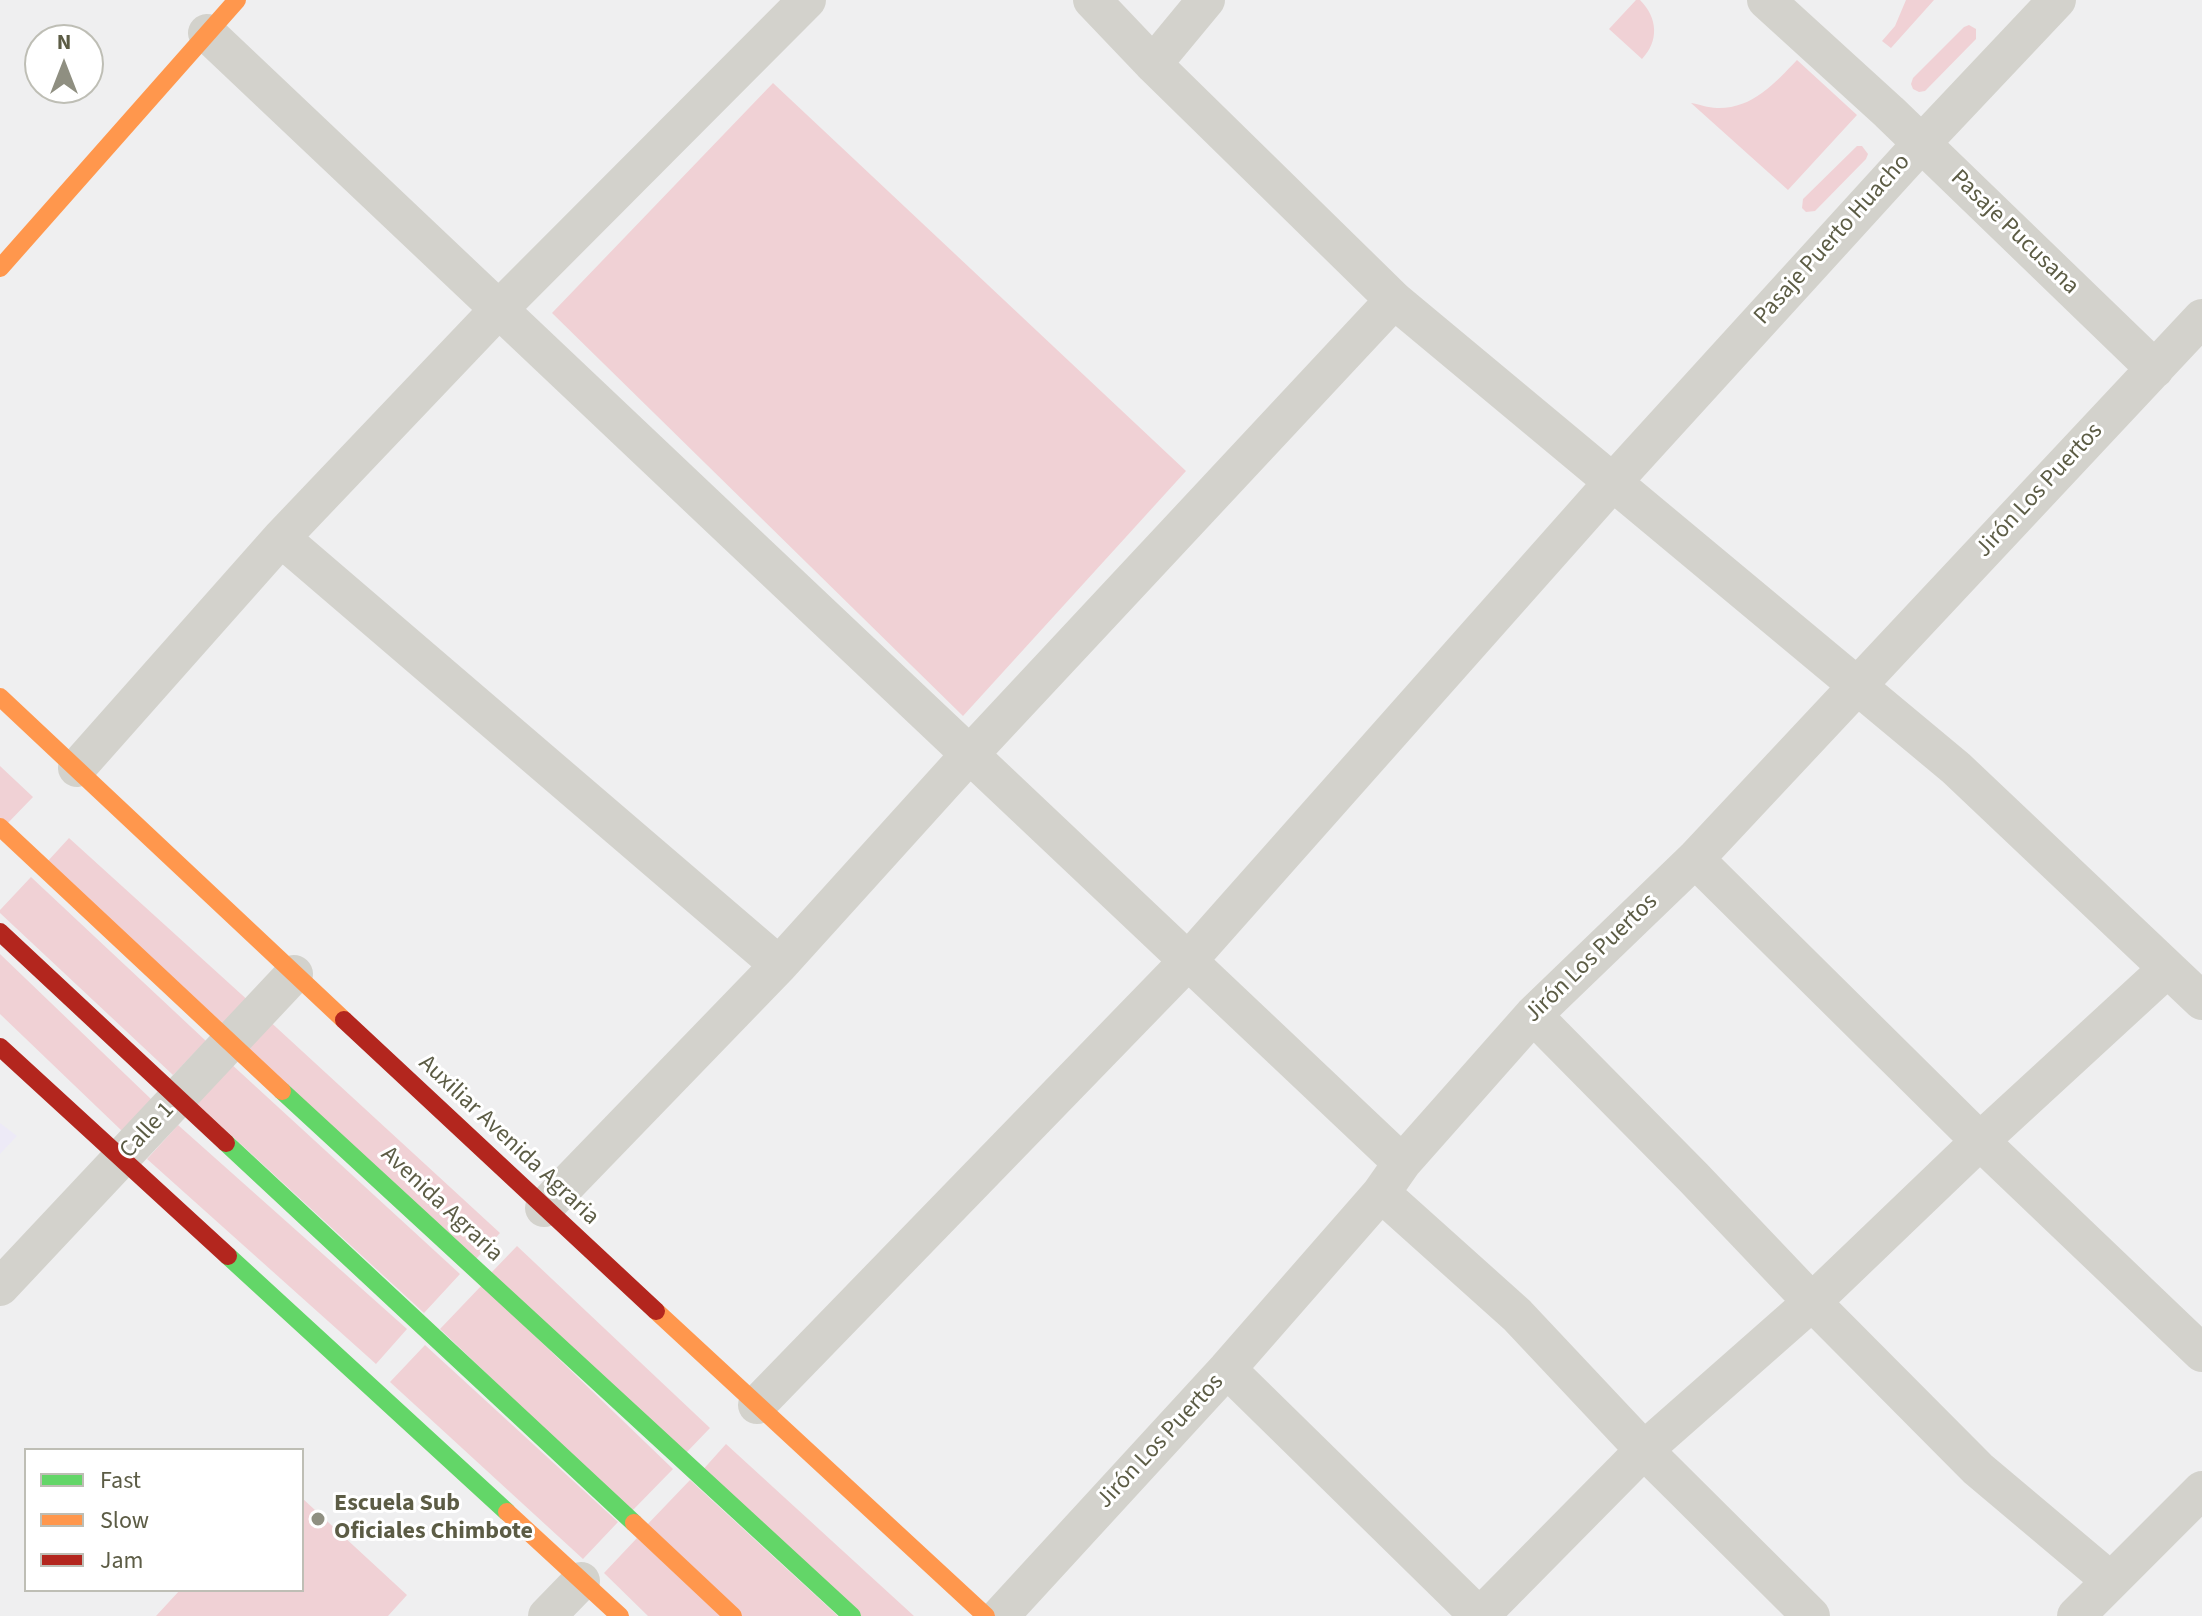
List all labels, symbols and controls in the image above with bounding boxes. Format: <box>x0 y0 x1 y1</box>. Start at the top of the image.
north arrow <box>24 24 104 104</box>
text: N <box>57 26 71 58</box>
street label: Pasaje Puerto Huacho <box>1749 149 1917 331</box>
street label: Pasaje Pucusana <box>1944 164 2084 302</box>
street label: Jirón Los Puertos <box>1970 418 2110 564</box>
street label: Jirón Los Puertos <box>1520 888 1664 1030</box>
street label: Auxiliar Avenida Agraria <box>412 1050 604 1232</box>
street label: Calle 1 <box>115 1097 181 1165</box>
street label: Avenida Agraria <box>374 1141 508 1269</box>
street label: Jirón Los Puertos <box>1091 1369 1231 1515</box>
legend <box>24 1448 304 1592</box>
text: Fast <box>100 1463 141 1498</box>
place label: Escuela Sub Oficiales Chimbote <box>334 1491 533 1547</box>
text: Slow <box>100 1503 149 1538</box>
marker: Escuela Sub Oficiales Chimbote <box>309 1510 327 1528</box>
text: Jam <box>100 1543 144 1578</box>

